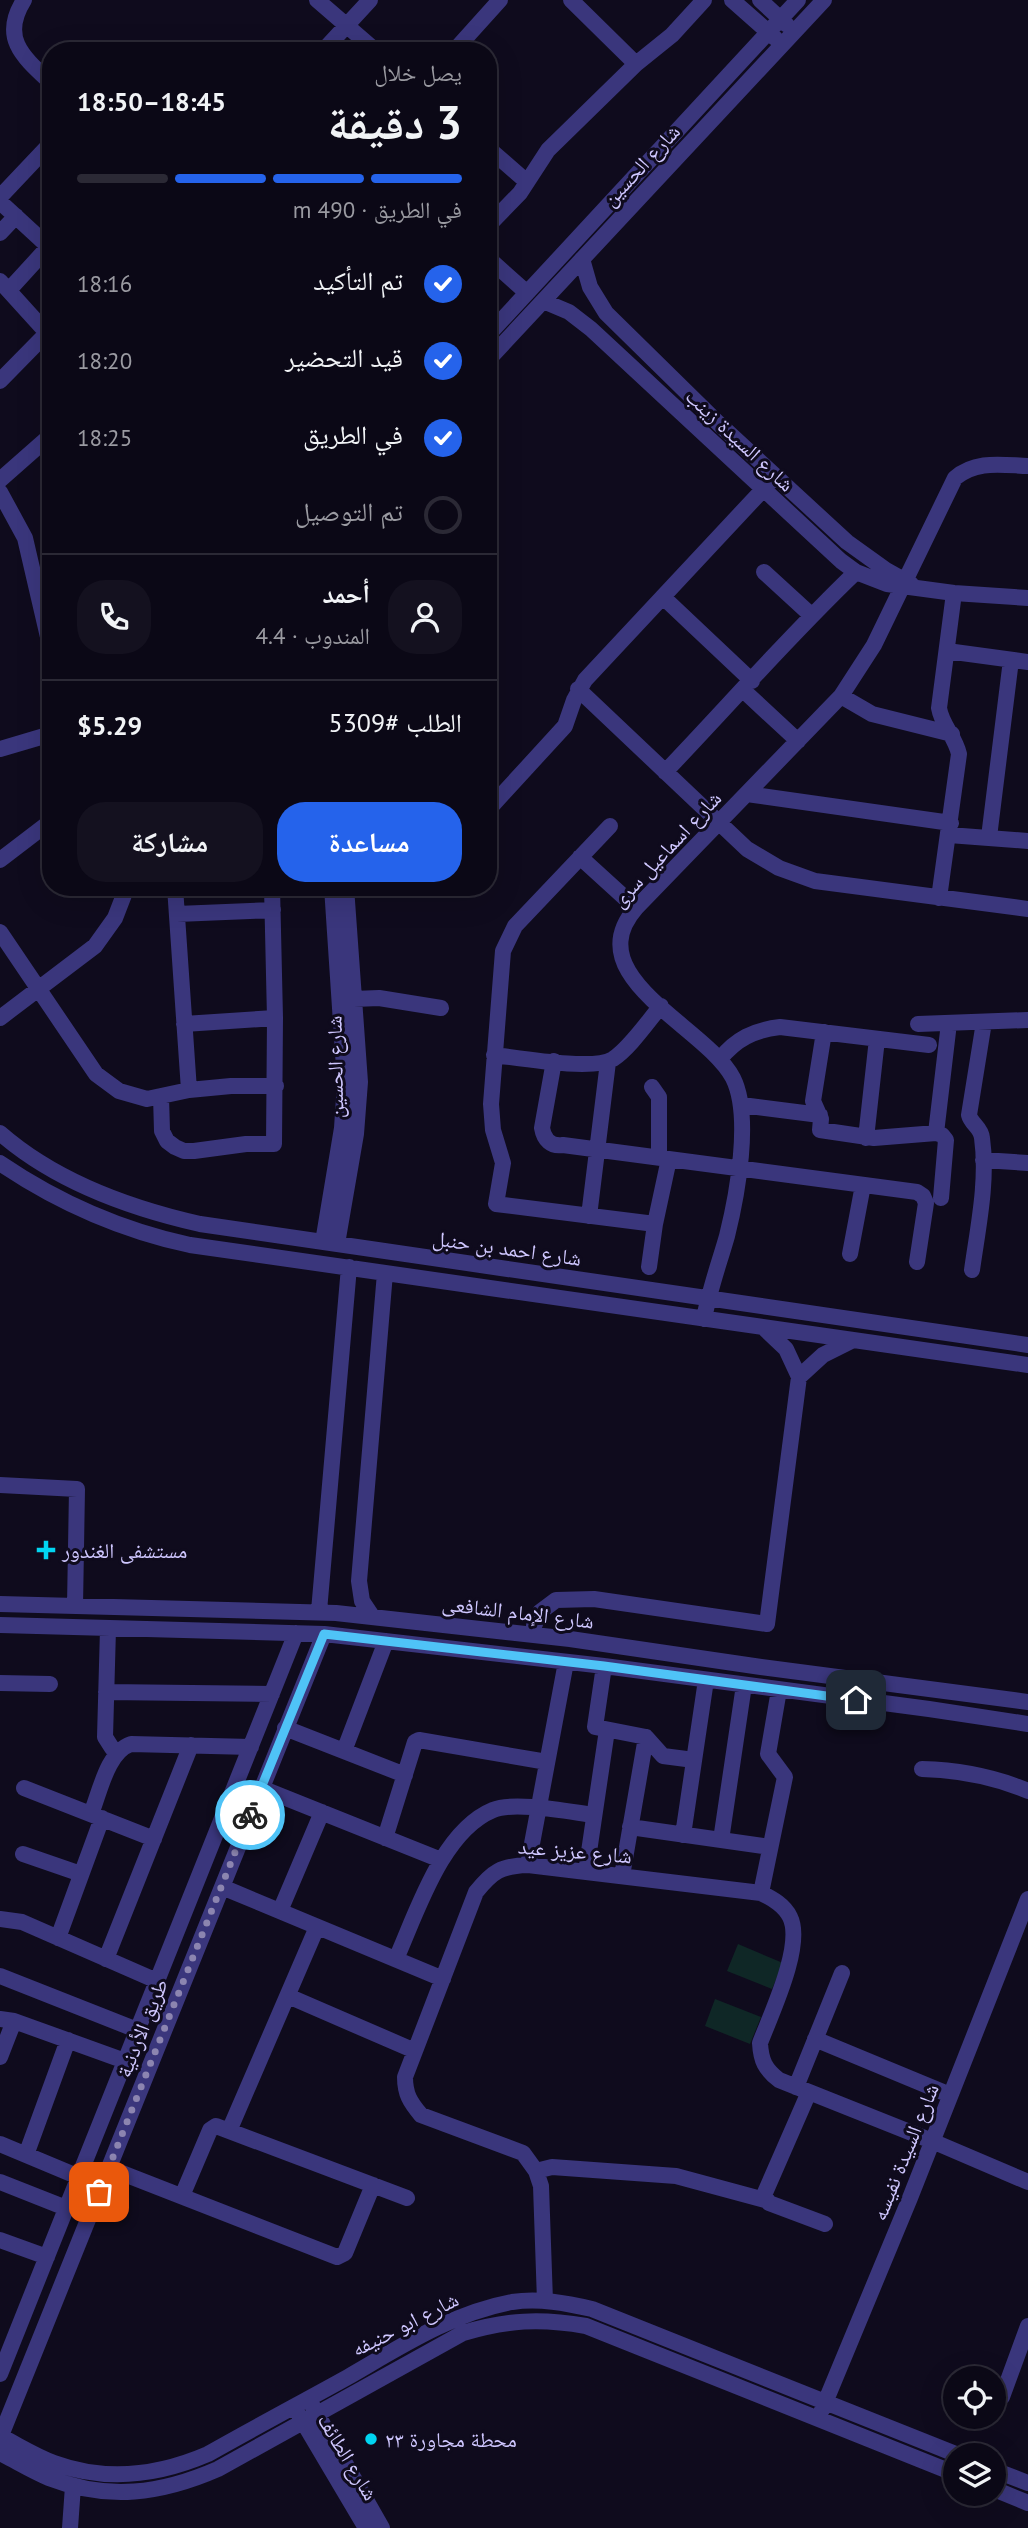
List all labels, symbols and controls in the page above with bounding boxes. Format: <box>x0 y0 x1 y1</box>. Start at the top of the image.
text: يصل خلال <box>374 58 462 87</box>
text: 18:45–18:50 <box>77 85 226 118</box>
text: 3 دقيقة <box>328 92 462 152</box>
street label: شارع الحسين <box>596 118 686 212</box>
text: في الطريق · 490 m <box>293 195 462 224</box>
text: تم التأكيد <box>313 264 403 297</box>
icon: check <box>424 265 462 303</box>
text: 18:16 <box>77 269 132 298</box>
text: قيد التحضير <box>285 341 403 374</box>
icon: check <box>424 342 462 380</box>
text: 18:20 <box>77 346 132 375</box>
street label: شارع السيدة زينب <box>680 383 800 497</box>
text: في الطريق <box>303 418 403 451</box>
icon: check <box>424 419 462 457</box>
text: 18:25 <box>77 423 132 452</box>
text: تم التوصيل <box>295 495 403 528</box>
text: أحمد <box>322 577 370 610</box>
button: phone <box>77 580 151 654</box>
button: person <box>388 580 462 654</box>
text: المندوب · 4.4 <box>256 621 370 650</box>
text: الطلب #5309 <box>329 706 462 739</box>
text: $5.29 <box>77 709 142 742</box>
street label: شارع اسماعيل سرى <box>605 785 727 913</box>
button: مشاركة <box>77 802 263 882</box>
button: مساعدة <box>277 802 462 882</box>
street label: شارع الحسين <box>321 1015 349 1119</box>
street label: شارع احمد بن حنبل <box>431 1224 583 1272</box>
place label: مستشفى الغندور <box>61 1537 187 1564</box>
marker: مستشفى الغندور <box>36 1540 56 1560</box>
street label: شارع الإمام الشافعى <box>440 1589 595 1636</box>
pin <box>826 1670 886 1730</box>
icon: home <box>837 1681 875 1719</box>
courier <box>215 1780 285 1850</box>
icon: bike <box>231 1796 269 1834</box>
street label: شارع عزيز عيد <box>517 1833 633 1869</box>
street label: طريق الأردنية <box>110 1975 174 2081</box>
street label: شارع السيدة نفيسه <box>865 2080 945 2224</box>
pin <box>69 2162 129 2222</box>
icon: bag <box>80 2173 118 2211</box>
street label: شارع ابو حنيفه <box>347 2286 463 2362</box>
map controls <box>943 2366 1006 2506</box>
button: locate <box>943 2366 1006 2429</box>
street label: شارع الطائف <box>312 2409 384 2505</box>
place label: محطة مجاورة ٢٣ <box>385 2426 517 2453</box>
marker: محطة مجاورة ٢٣ <box>363 2431 379 2447</box>
button: layers <box>943 2443 1006 2506</box>

